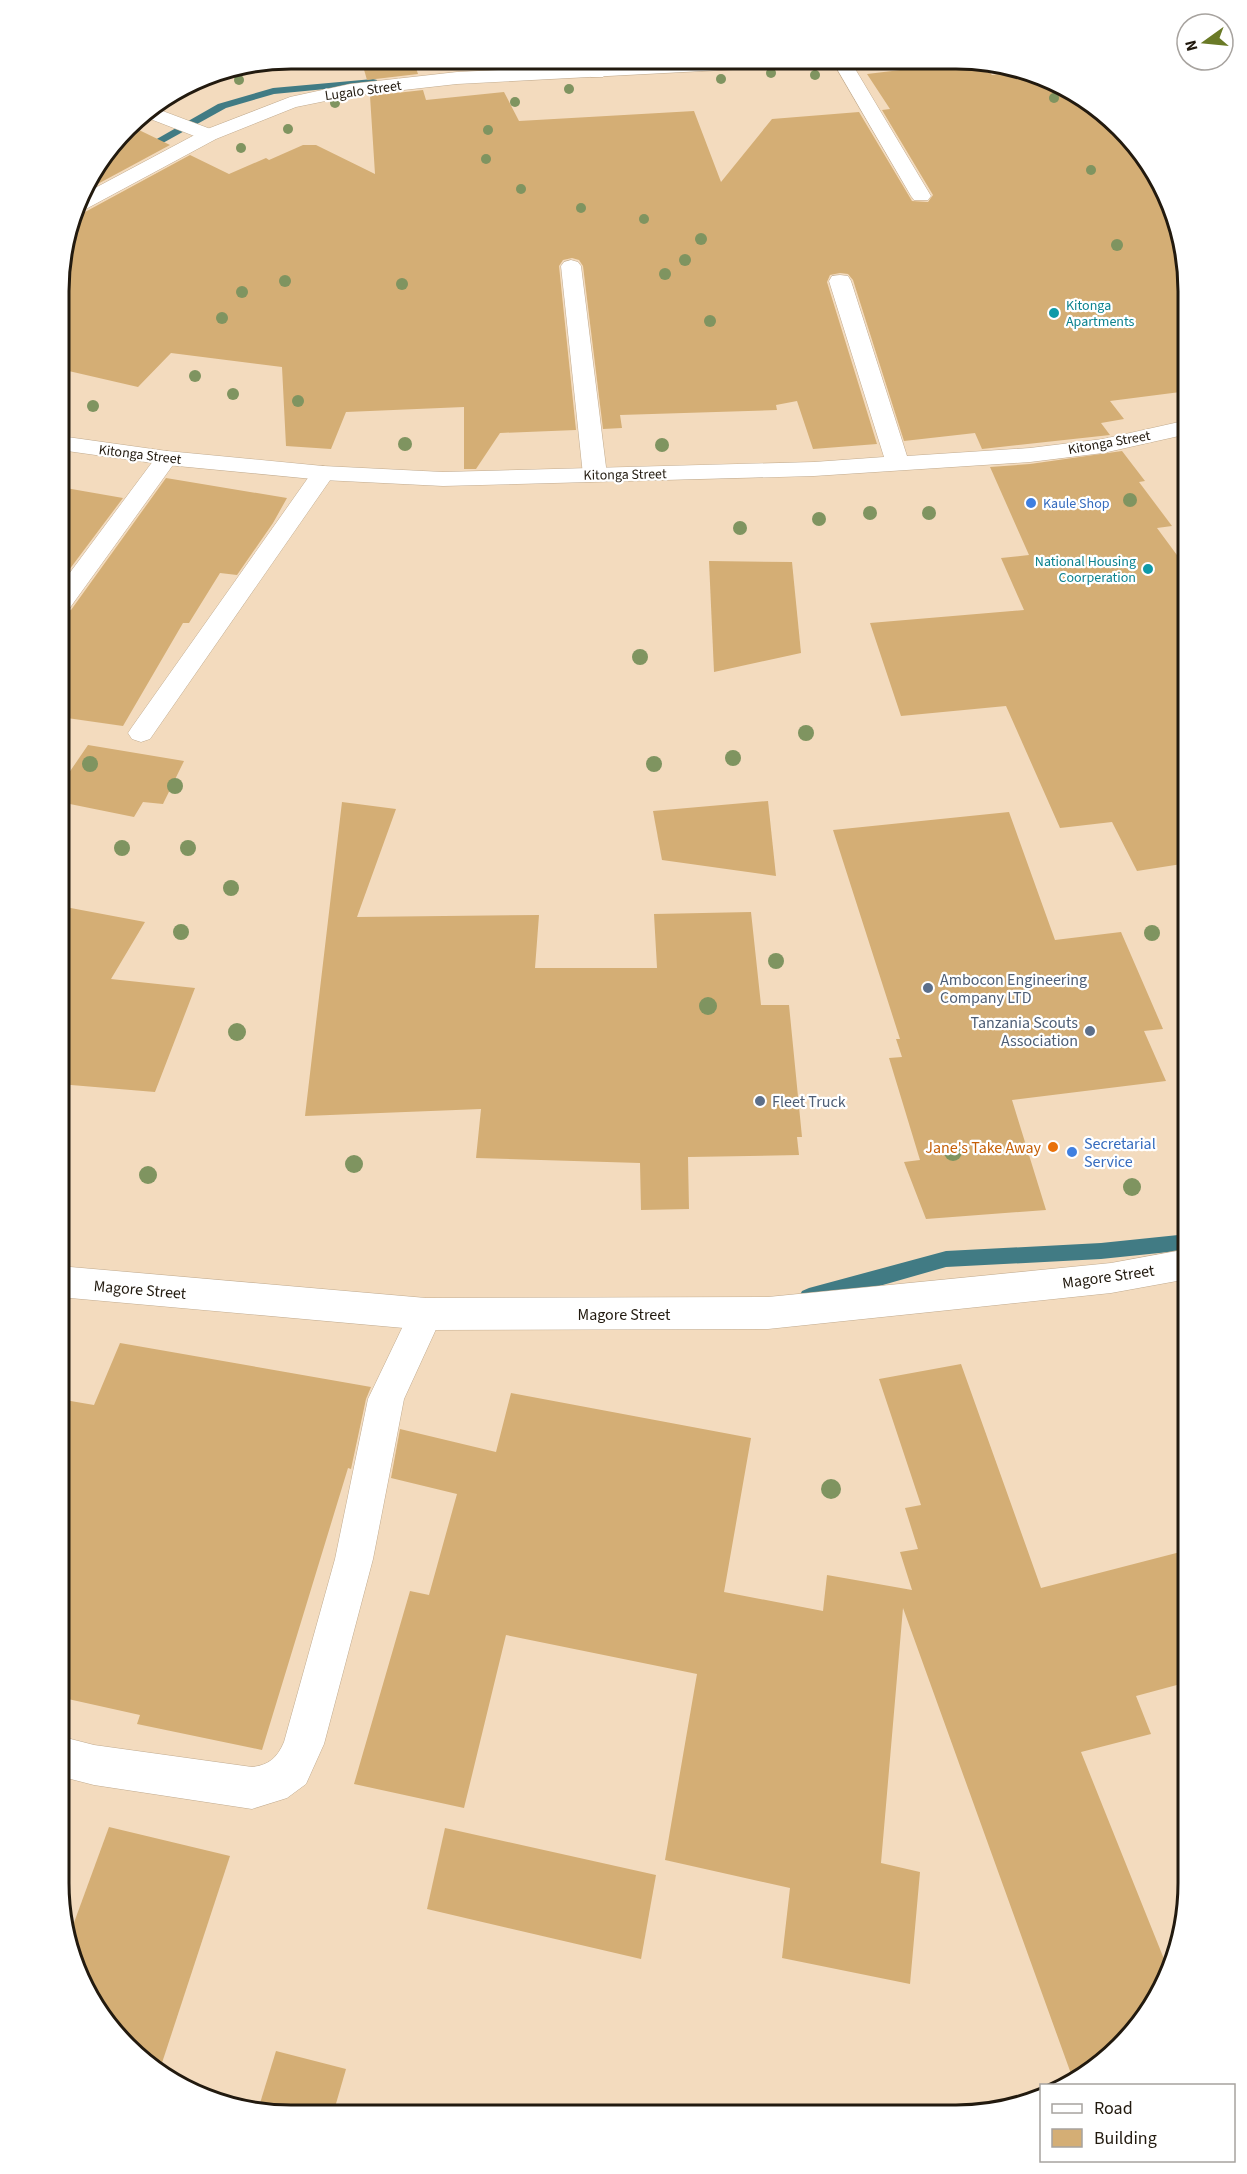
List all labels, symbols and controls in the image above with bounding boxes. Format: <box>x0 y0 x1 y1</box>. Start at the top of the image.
north arrow <box>1175 12 1235 72</box>
text: N <box>1179 38 1203 54</box>
street label: Lugalo Street <box>324 76 403 106</box>
place label: Kitonga Apartments <box>1066 296 1135 332</box>
marker: Kitonga Apartments <box>1047 306 1061 320</box>
street label: Kitonga Street <box>1067 426 1152 460</box>
street label: Kitonga Street <box>97 440 183 470</box>
street label: Kitonga Street <box>583 464 667 486</box>
place label: Kaule Shop <box>1043 494 1110 514</box>
marker: Kaule Shop <box>1024 496 1038 510</box>
place label: National Housing Coorperation <box>1035 552 1136 588</box>
marker: National Housing Coorperation <box>1141 562 1155 576</box>
place label: Ambocon Engineering Company LTD <box>940 969 1087 1009</box>
marker: Ambocon Engineering Company LTD <box>921 981 935 995</box>
place label: Tanzania Scouts Association <box>970 1012 1078 1052</box>
marker: Tanzania Scouts Association <box>1083 1024 1097 1038</box>
place label: Fleet Truck <box>772 1091 846 1113</box>
marker: Fleet Truck <box>753 1094 767 1108</box>
place label: Secretarial Service <box>1084 1133 1156 1173</box>
place label: Jane's Take Away <box>925 1137 1042 1159</box>
marker: Jane's Take Away <box>1046 1140 1060 1154</box>
marker: Secretarial Service <box>1065 1145 1079 1159</box>
street label: Magore Street <box>1061 1260 1156 1294</box>
street label: Magore Street <box>93 1275 188 1305</box>
street label: Magore Street <box>578 1304 671 1326</box>
legend <box>1040 2084 1235 2162</box>
text: Road <box>1094 2096 1133 2121</box>
text: Building <box>1094 2126 1157 2151</box>

